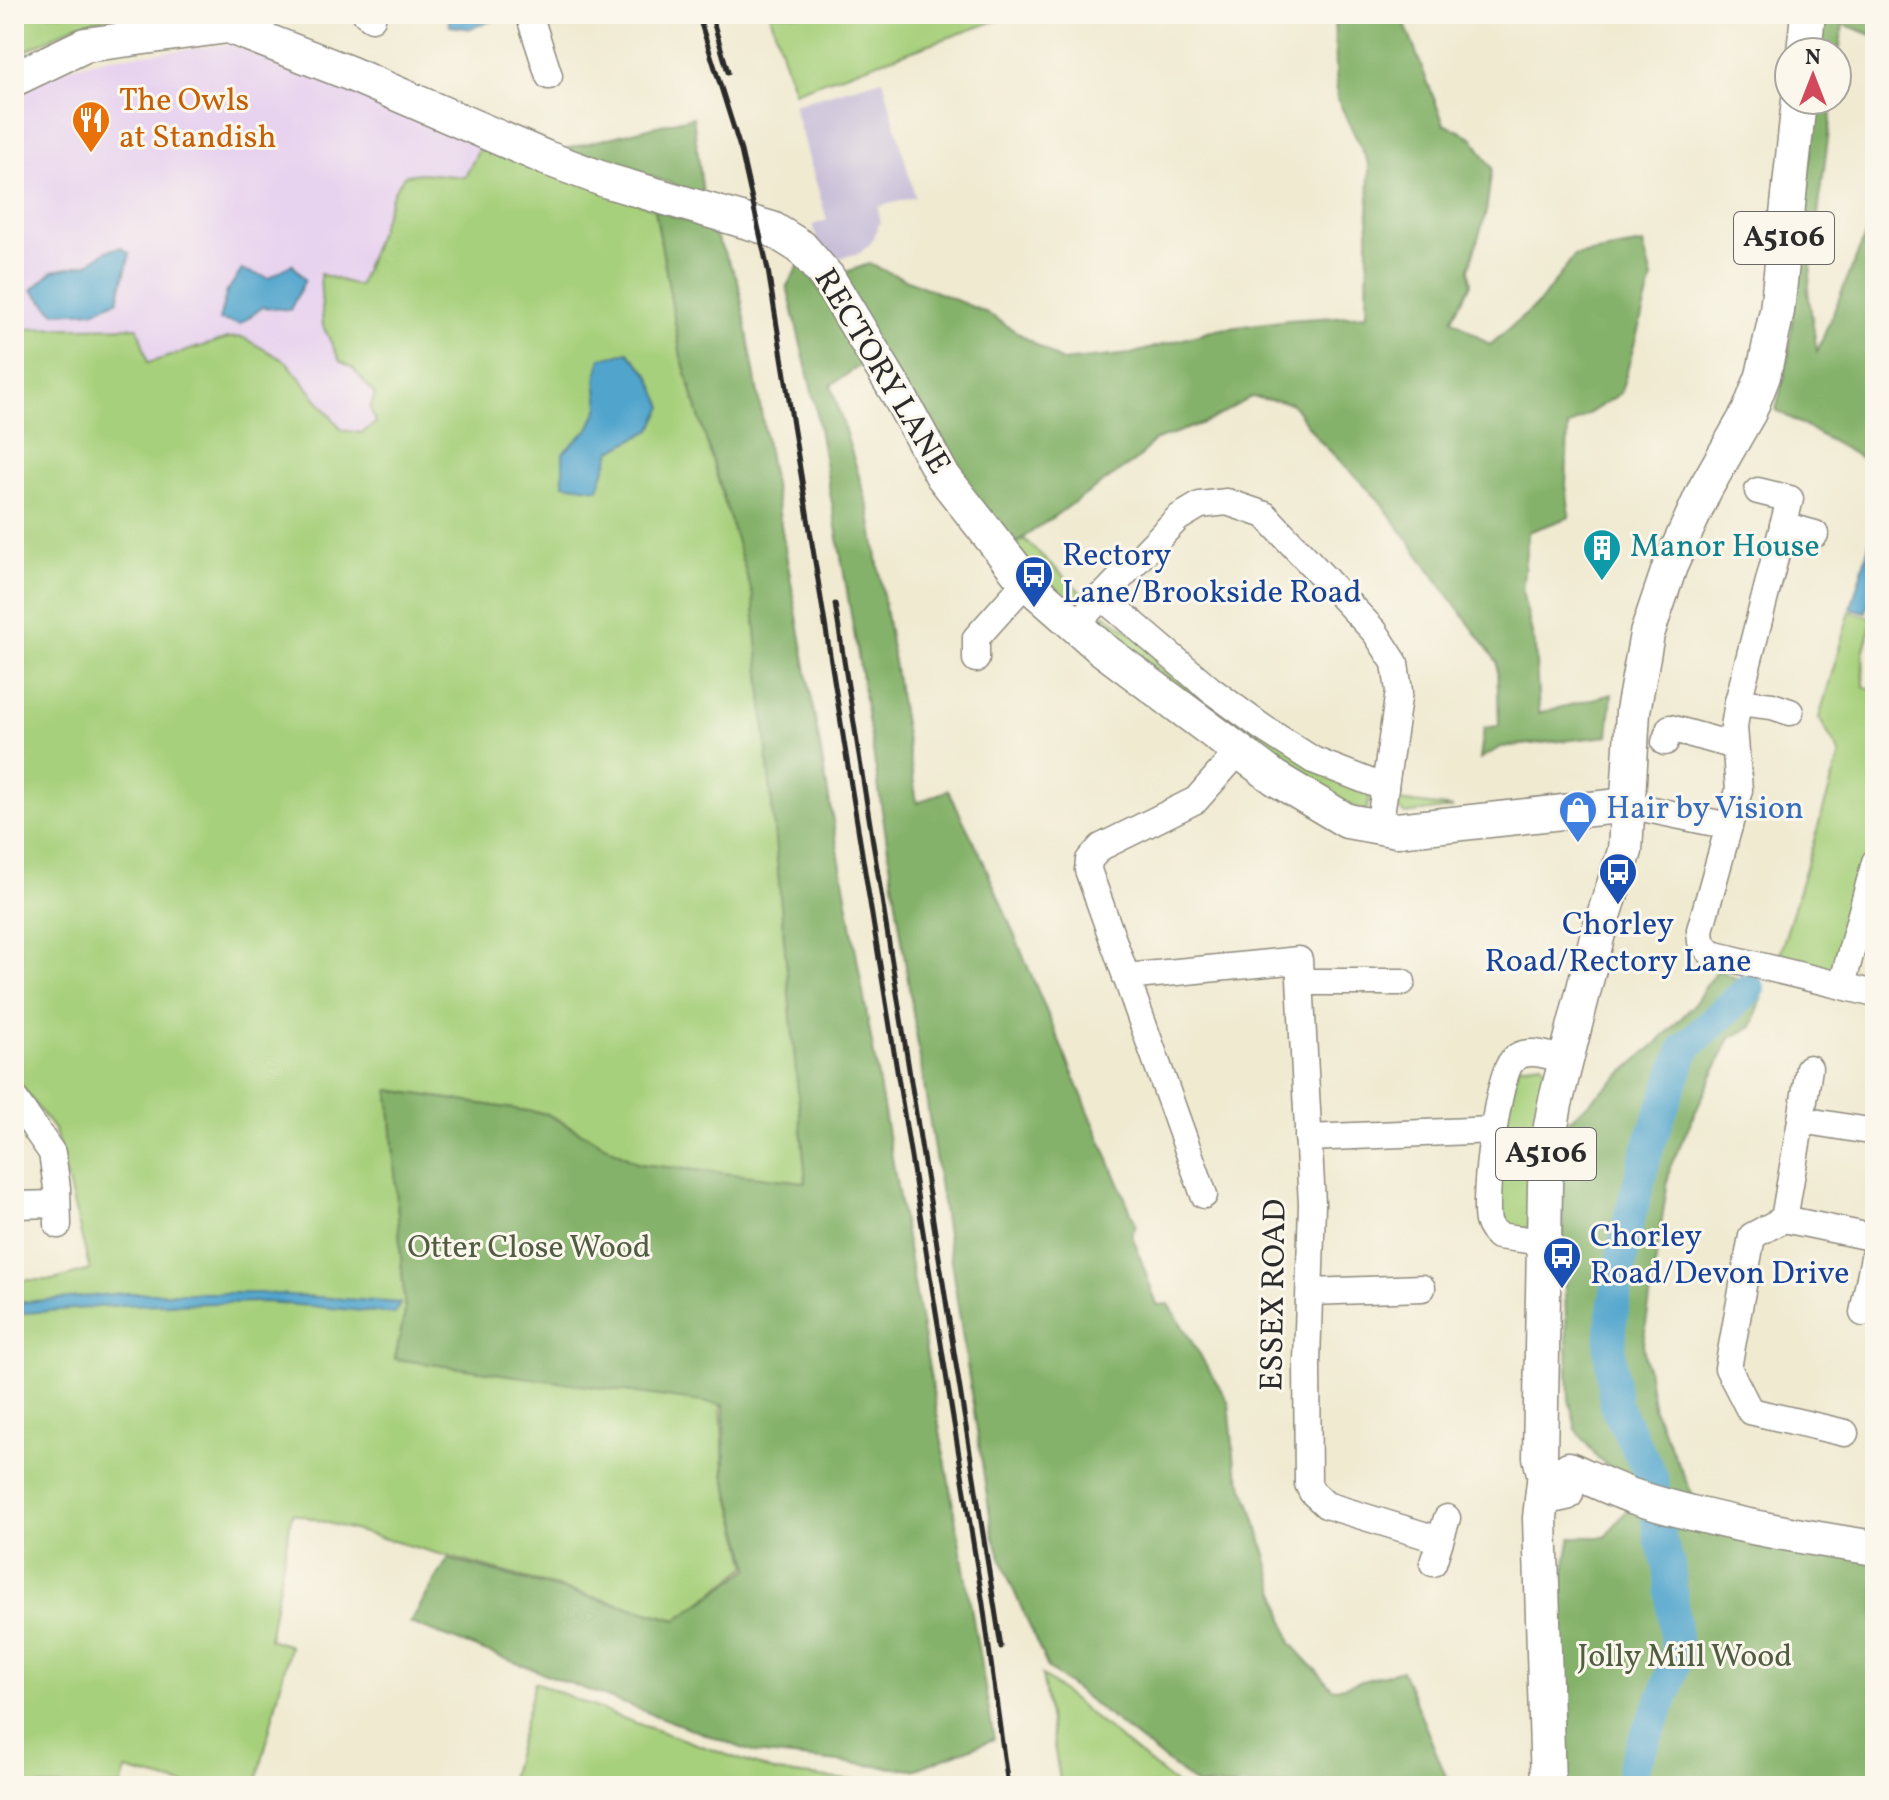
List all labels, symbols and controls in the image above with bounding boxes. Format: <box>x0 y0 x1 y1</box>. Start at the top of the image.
north arrow <box>1773 36 1853 116</box>
text: N <box>1805 43 1821 74</box>
place label: The Owls at Standish <box>119 80 276 161</box>
restaurant icon: The Owls at Standish <box>70 99 112 154</box>
road number: A5106 <box>1734 212 1834 264</box>
street label: RECTORY LANE <box>802 261 960 483</box>
place label: Manor House <box>1630 526 1820 570</box>
building icon: Manor House <box>1581 527 1623 582</box>
place label: Rectory Lane/Brookside Road <box>1062 535 1362 616</box>
bus stop icon: Rectory Lane/Brookside Road <box>1013 554 1055 609</box>
place label: Hair by Vision <box>1606 788 1804 832</box>
shop icon: Hair by Vision <box>1557 789 1599 844</box>
bus stop icon: Chorley Road/Rectory Lane <box>1597 851 1639 906</box>
place label: Chorley Road/Rectory Lane <box>1485 904 1751 985</box>
road number: A5106 <box>1496 1128 1596 1180</box>
street label: ESSEX ROAD <box>1251 1199 1299 1391</box>
place label: Chorley Road/Devon Drive <box>1590 1216 1849 1297</box>
park label: Otter Close Wood <box>407 1227 651 1271</box>
bus stop icon: Chorley Road/Devon Drive <box>1541 1235 1583 1290</box>
park label: Jolly Mill Wood <box>1578 1636 1792 1680</box>

